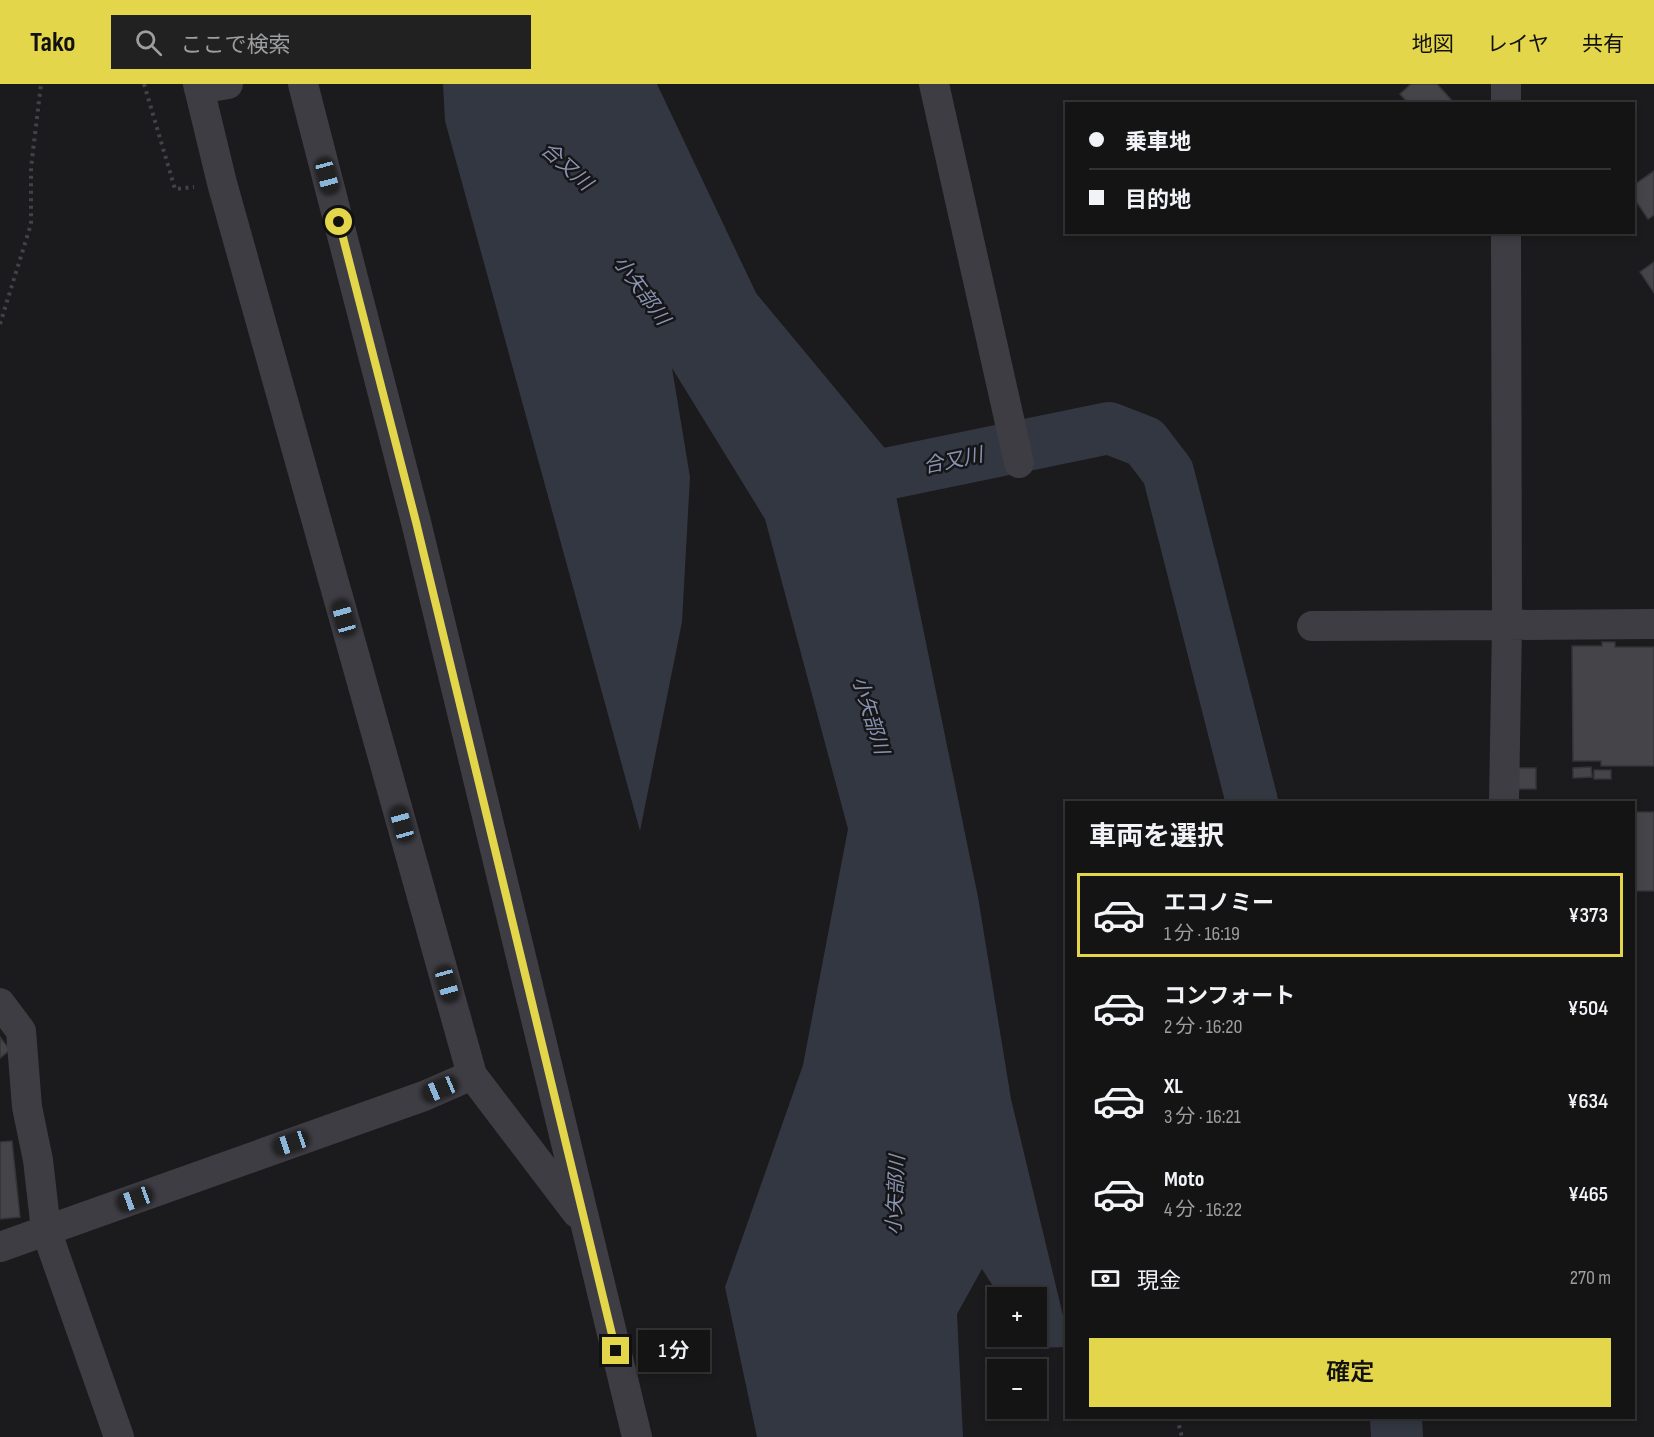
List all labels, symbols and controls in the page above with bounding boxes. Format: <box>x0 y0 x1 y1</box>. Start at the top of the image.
search box <box>111 15 531 69</box>
text: Tako <box>30 26 75 59</box>
icon: search <box>132 26 165 59</box>
text: ここで検索 <box>180 32 290 59</box>
text: 地図 <box>1412 32 1454 57</box>
text: レイヤ <box>1487 32 1549 57</box>
text: 共有 <box>1582 32 1624 57</box>
text: 乗車地 <box>1125 129 1191 156</box>
water label: 合又川 <box>536 138 598 197</box>
car <box>314 156 340 196</box>
text: 目的地 <box>1125 187 1191 214</box>
route start <box>325 208 352 235</box>
water label: 小矢部川 <box>608 251 676 332</box>
water label: 合又川 <box>921 443 987 479</box>
car <box>330 598 358 638</box>
water label: 小矢部川 <box>847 674 894 759</box>
car <box>388 804 416 844</box>
text: 車両を選択 <box>1089 821 1224 853</box>
icon: car <box>1092 888 1146 942</box>
text: エコノミー <box>1164 890 1274 917</box>
text: ¥373 <box>1568 902 1608 929</box>
text: 1 分 · 16:19 <box>1164 922 1240 946</box>
car <box>433 964 461 1004</box>
icon: car <box>1092 981 1146 1035</box>
text: コンフォート <box>1164 983 1295 1010</box>
text: ¥504 <box>1568 995 1608 1022</box>
text: 2 分 · 16:20 <box>1164 1015 1242 1039</box>
text: XL <box>1164 1073 1183 1100</box>
car <box>420 1074 460 1104</box>
icon: car <box>1092 1074 1146 1128</box>
text: ¥634 <box>1567 1088 1608 1115</box>
text: 3 分 · 16:21 <box>1164 1105 1241 1129</box>
car <box>271 1129 311 1157</box>
water label: 小矢部川 <box>882 1152 910 1236</box>
text: Moto <box>1164 1166 1204 1193</box>
icon: car <box>1092 1167 1146 1221</box>
text: ¥465 <box>1568 1181 1608 1208</box>
car <box>115 1184 155 1214</box>
text: 4 分 · 16:22 <box>1164 1198 1242 1222</box>
icon: cash <box>1089 1262 1122 1295</box>
text: 270 m <box>1570 1266 1611 1290</box>
text: 現金 <box>1137 1268 1181 1295</box>
map controls <box>987 1287 1047 1419</box>
button: + <box>987 1287 1047 1347</box>
callout: 1 分 <box>637 1330 709 1372</box>
route end <box>602 1337 629 1364</box>
button: 確定 <box>1089 1338 1611 1407</box>
text: 1 分 <box>659 1339 689 1363</box>
button: − <box>987 1359 1047 1419</box>

